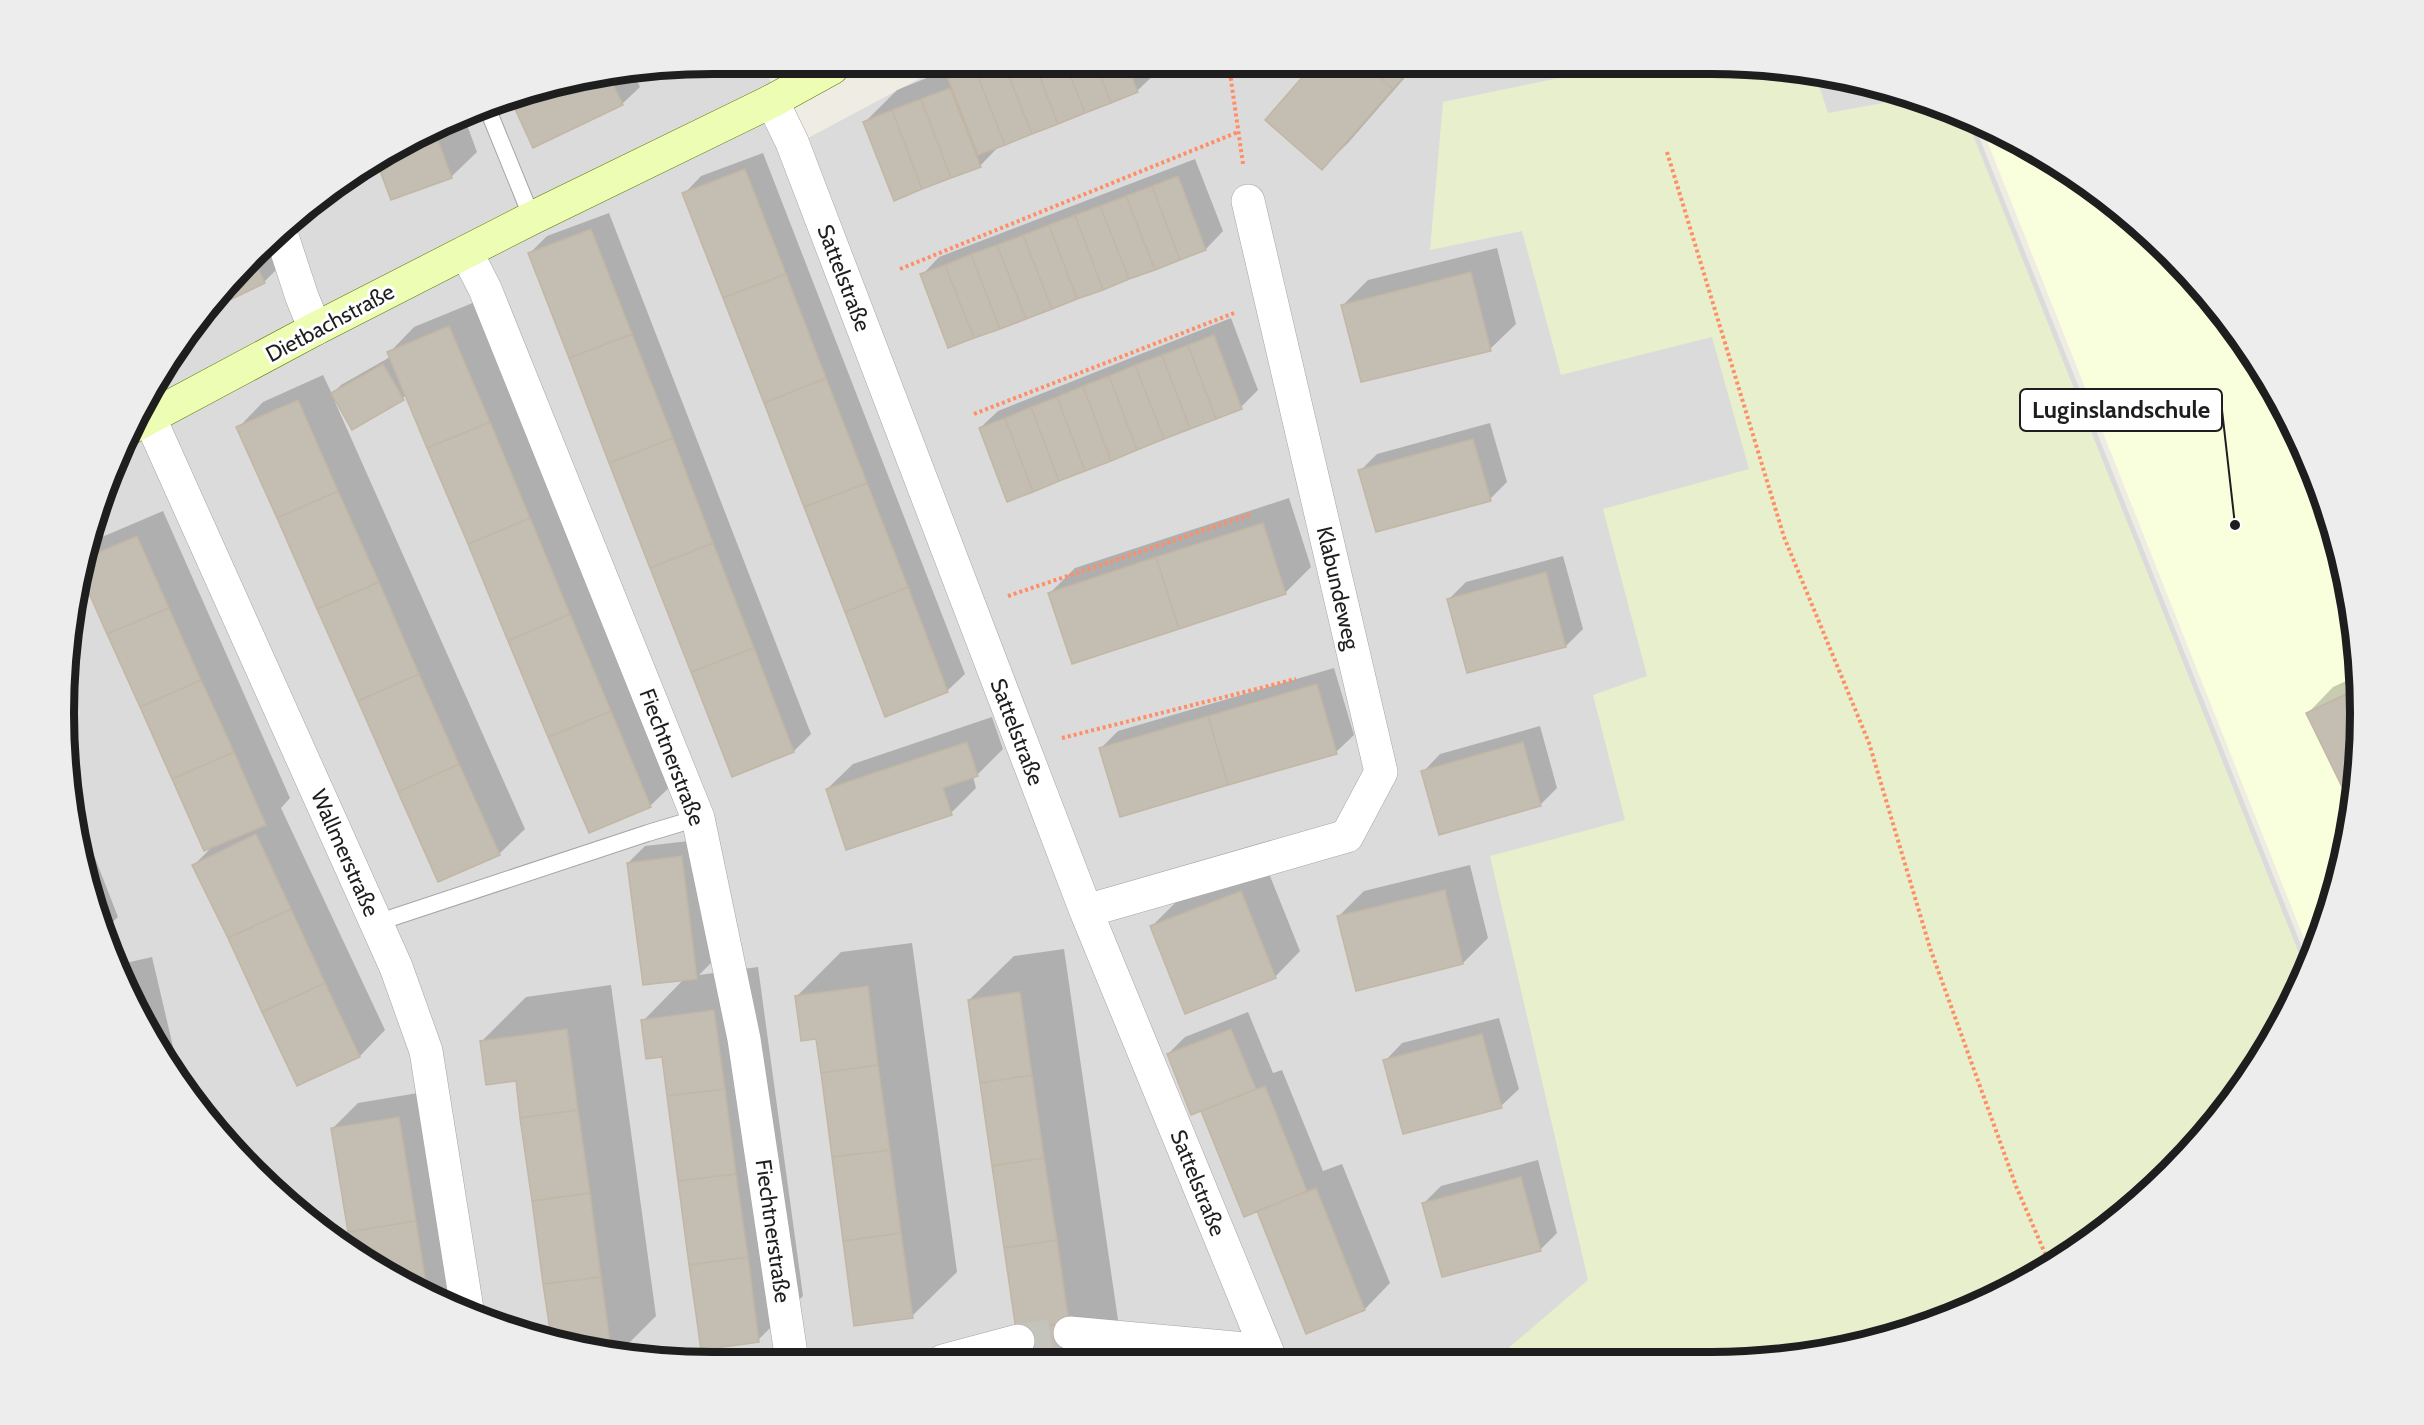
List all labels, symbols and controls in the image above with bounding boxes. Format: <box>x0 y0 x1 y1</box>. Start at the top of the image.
street label: Sattelstraße <box>811 221 877 335</box>
street label: Dietbachstraße <box>261 278 399 368</box>
callout: Luginslandschule <box>2020 389 2222 431</box>
text: Luginslandschule <box>2032 395 2210 424</box>
street label: Klabundeweg <box>1311 524 1366 653</box>
street label: Sattelstraße <box>984 675 1050 789</box>
street label: Fiechtnerstraße <box>633 685 711 829</box>
street label: Wallmerstraße <box>305 785 385 921</box>
street label: Sattelstraße <box>1164 1126 1232 1240</box>
street label: Fiechtnerstraße <box>750 1157 796 1305</box>

